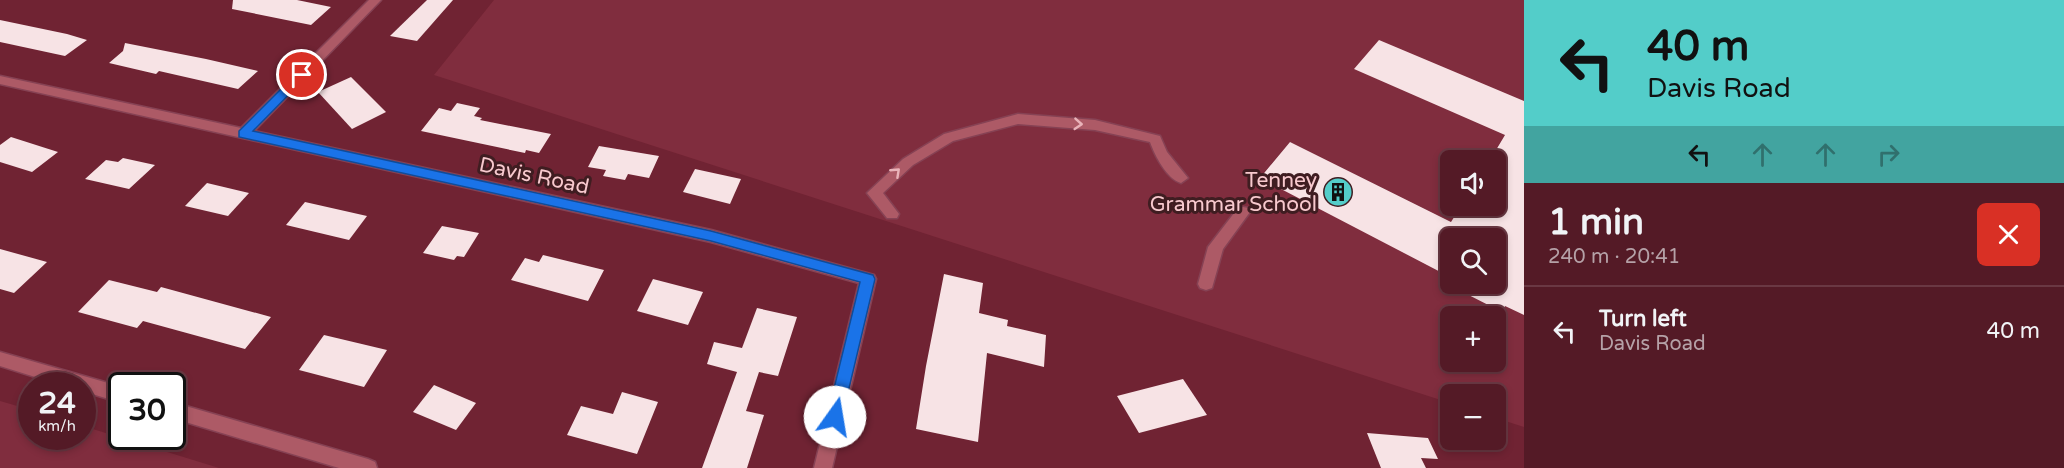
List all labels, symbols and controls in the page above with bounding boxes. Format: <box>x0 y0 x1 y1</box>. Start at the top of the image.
text: 40 m <box>1647 21 1749 72</box>
icon: left <box>1548 24 1626 102</box>
pin <box>276 49 327 100</box>
icon: arrive <box>285 58 318 91</box>
text: Davis Road <box>1647 72 1791 105</box>
one-way arrow <box>1073 117 1082 130</box>
icon: left <box>1683 138 1716 171</box>
icon: ahead <box>1746 138 1779 171</box>
icon: ahead <box>1809 138 1842 171</box>
icon: right <box>1872 138 1905 171</box>
map controls <box>1440 150 1506 450</box>
button: sound <box>1440 150 1506 216</box>
street label: Davis Road <box>477 152 591 200</box>
one-way arrow <box>889 168 900 179</box>
place label: Tenney Grammar School <box>1150 168 1317 217</box>
building icon: Tenney Grammar School <box>1322 176 1354 208</box>
text: 1 min <box>1548 201 1644 244</box>
button: close <box>1977 203 2040 266</box>
button: search <box>1440 228 1506 294</box>
text: 240 m · 20:41 <box>1548 245 1680 269</box>
button: + <box>1440 306 1506 372</box>
text: Turn left <box>1599 306 1687 332</box>
icon: left <box>1548 315 1581 348</box>
text: 40 m <box>1986 318 2040 344</box>
text: Davis Road <box>1599 332 1706 356</box>
speed limit sign: 30 <box>108 372 186 450</box>
button: − <box>1440 384 1506 450</box>
text: 24 <box>38 385 76 422</box>
position arrow <box>803 385 867 449</box>
text: km/h <box>38 417 76 435</box>

